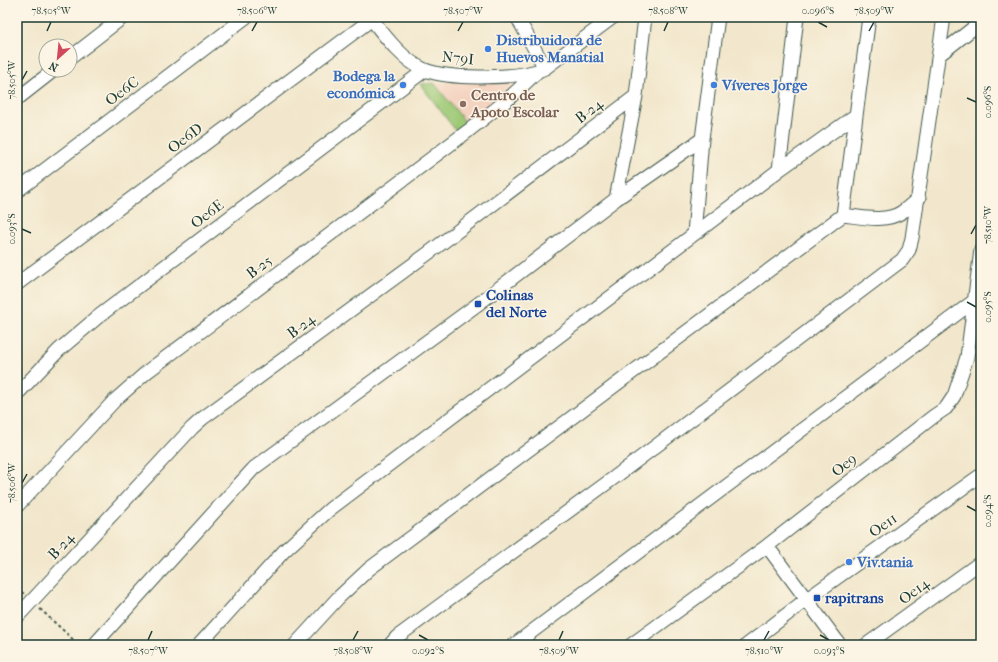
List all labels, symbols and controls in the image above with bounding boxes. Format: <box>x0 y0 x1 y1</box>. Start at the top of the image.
text: 78.505°W <box>32 5 72 17</box>
text: 78.506°W <box>237 5 278 17</box>
text: 78.507°W <box>443 5 484 17</box>
text: 78.508°W <box>648 5 689 17</box>
text: 0.096°S <box>802 5 834 17</box>
text: 78.509°W <box>854 5 895 17</box>
place label: Distribuidora de Huevos Manatial <box>496 31 605 66</box>
north arrow <box>38 38 78 78</box>
marker: Distribuidora de Huevos Manatial <box>483 44 493 54</box>
street label: N79I <box>441 48 475 68</box>
text: N <box>46 58 60 74</box>
text: 78.505°W <box>6 59 18 99</box>
place label: Bodega la económica <box>327 67 396 102</box>
street label: Oe6C <box>102 73 142 109</box>
place label: Víveres Jorge <box>721 76 808 94</box>
marker: Bodega la económica <box>398 80 408 90</box>
marker: Víveres Jorge <box>709 80 719 90</box>
place label: Centro de Apoto Escolar <box>470 86 559 121</box>
text: 0.096°S <box>982 86 994 118</box>
street label: B-24 <box>572 94 607 127</box>
marker: Centro de Apoto Escolar <box>458 99 468 109</box>
street label: Oe6D <box>164 119 206 157</box>
street label: Oe6E <box>187 196 227 232</box>
text: 78.510°W <box>982 205 994 244</box>
text: 0.093°S <box>6 213 18 245</box>
street label: B-25 <box>242 251 276 283</box>
place label: Colinas del Norte <box>486 286 547 321</box>
text: 0.095°S <box>982 291 994 323</box>
marker: Colinas del Norte <box>473 299 483 309</box>
street label: B-24 <box>283 309 319 342</box>
street label: Oe9 <box>828 449 860 480</box>
text: 78.506°W <box>6 462 18 503</box>
text: 0.094°S <box>982 495 994 527</box>
street label: Oe11 <box>866 509 900 541</box>
street label: B-24 <box>44 528 79 563</box>
place label: Viv.tania <box>856 553 914 571</box>
marker: Viv.tania <box>844 557 854 567</box>
street label: Oe14 <box>895 573 934 608</box>
place label: rapitrans <box>824 589 884 607</box>
marker: rapitrans <box>812 593 822 603</box>
text: 78.507°W <box>128 645 169 657</box>
text: 78.508°W <box>333 645 374 657</box>
text: 0.092°S <box>412 645 444 657</box>
text: 78.509°W <box>539 645 580 657</box>
text: 78.510°W <box>745 645 784 657</box>
text: 0.093°S <box>813 645 845 657</box>

